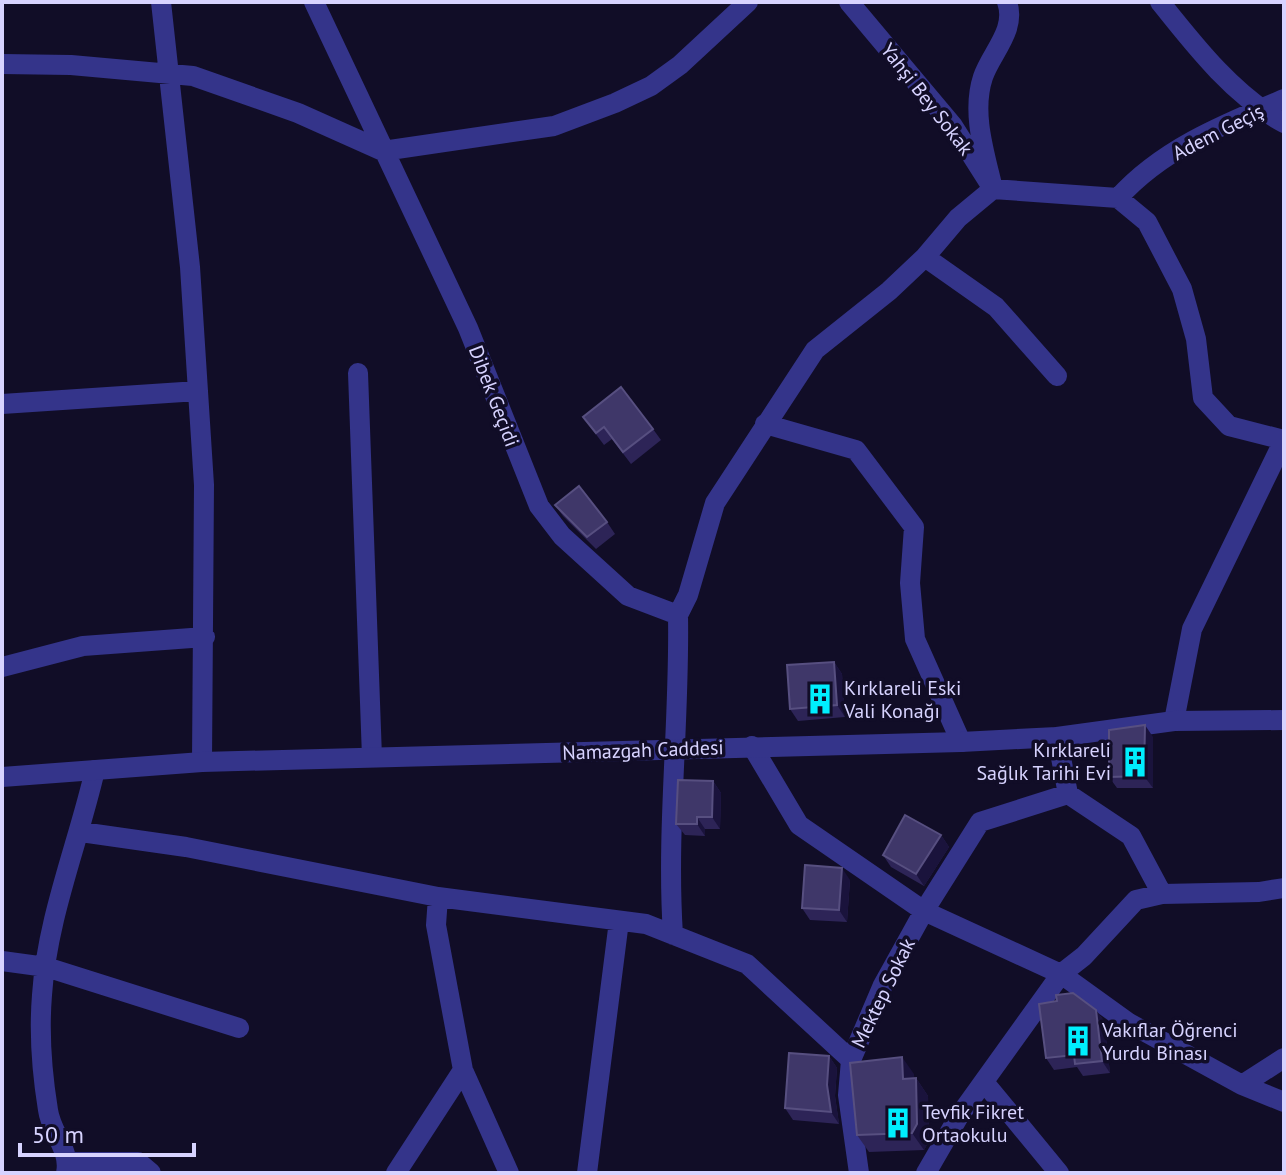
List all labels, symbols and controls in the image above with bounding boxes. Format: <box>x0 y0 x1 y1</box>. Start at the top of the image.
street label: Yahşi Bey Sokak <box>875 38 979 161</box>
street label: Adem Geçiş <box>1168 98 1268 166</box>
street label: Dibek Geçidi <box>463 342 525 450</box>
place label: Kırklareli Eski Vali Konağı <box>843 675 961 724</box>
building icon: Kırklareli Eski Vali Konağı <box>803 682 837 716</box>
street label: Namazgah Caddesi <box>562 734 724 766</box>
place label: Kırklareli Sağlık Tarihi Evi <box>976 737 1111 786</box>
building icon: Kırklareli Sağlık Tarihi Evi <box>1118 745 1152 779</box>
street label: Mektep Sokak <box>845 934 921 1052</box>
place label: Vakıflar Öğrenci Yurdu Binası <box>1101 1017 1238 1066</box>
building icon: Vakıflar Öğrenci Yurdu Binası <box>1061 1024 1095 1058</box>
place label: Tevfik Fikret Ortaokulu <box>922 1099 1024 1148</box>
building icon: Tevfik Fikret Ortaokulu <box>881 1106 915 1140</box>
scale bar <box>20 1107 194 1157</box>
text: 50 m <box>32 1119 84 1150</box>

